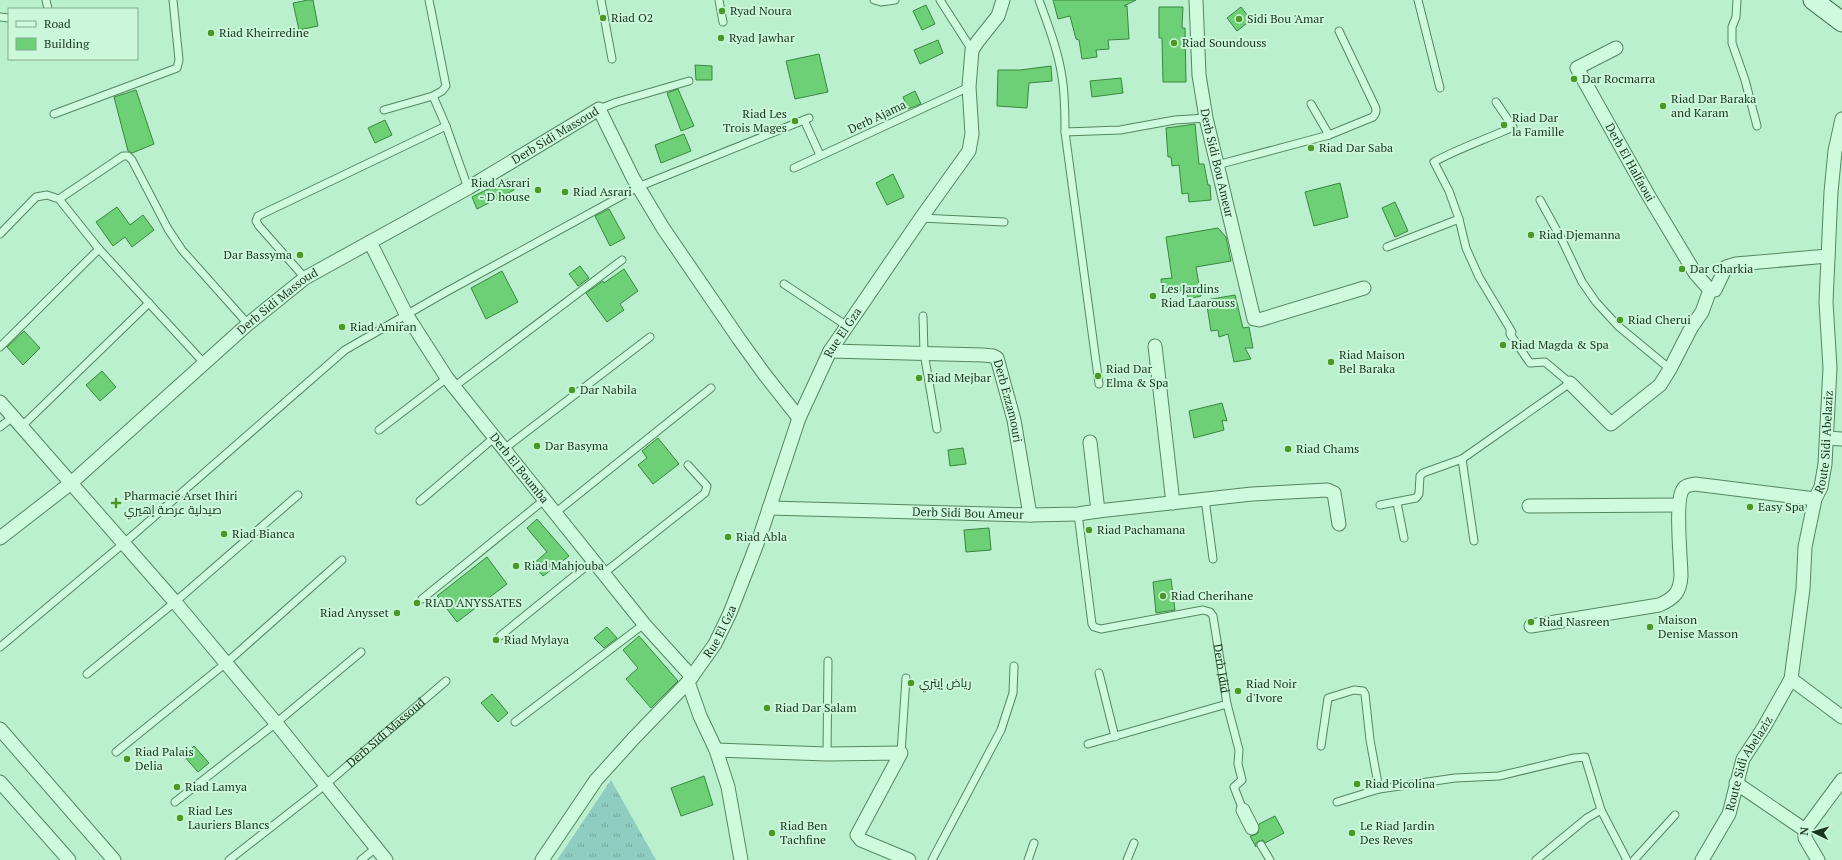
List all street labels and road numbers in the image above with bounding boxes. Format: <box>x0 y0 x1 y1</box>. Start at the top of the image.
street label: Derb Ajama <box>845 97 908 137</box>
street label: Derb Sidi Massoud <box>509 103 601 167</box>
street label: Derb Sidi Bou Ameur <box>1198 107 1238 219</box>
street label: Derb El Halfaoui <box>1602 120 1659 205</box>
street label: Derb Sidi Massoud <box>234 264 320 337</box>
street label: Rue El Gza <box>820 305 865 360</box>
street label: Derb Ezzamouri <box>991 358 1026 444</box>
street label: Route Sidi Abelaziz <box>1811 390 1836 496</box>
street label: Derb El Boumba <box>487 430 552 506</box>
street label: Derb Sidi Bou Ameur <box>912 504 1024 522</box>
street label: Rue El Gza <box>700 603 739 660</box>
street label: Derb Jdid <box>1211 643 1233 694</box>
street label: Derb Sidi Massoud <box>343 694 428 770</box>
street label: Route Sidi Abelaziz <box>1722 713 1776 813</box>

